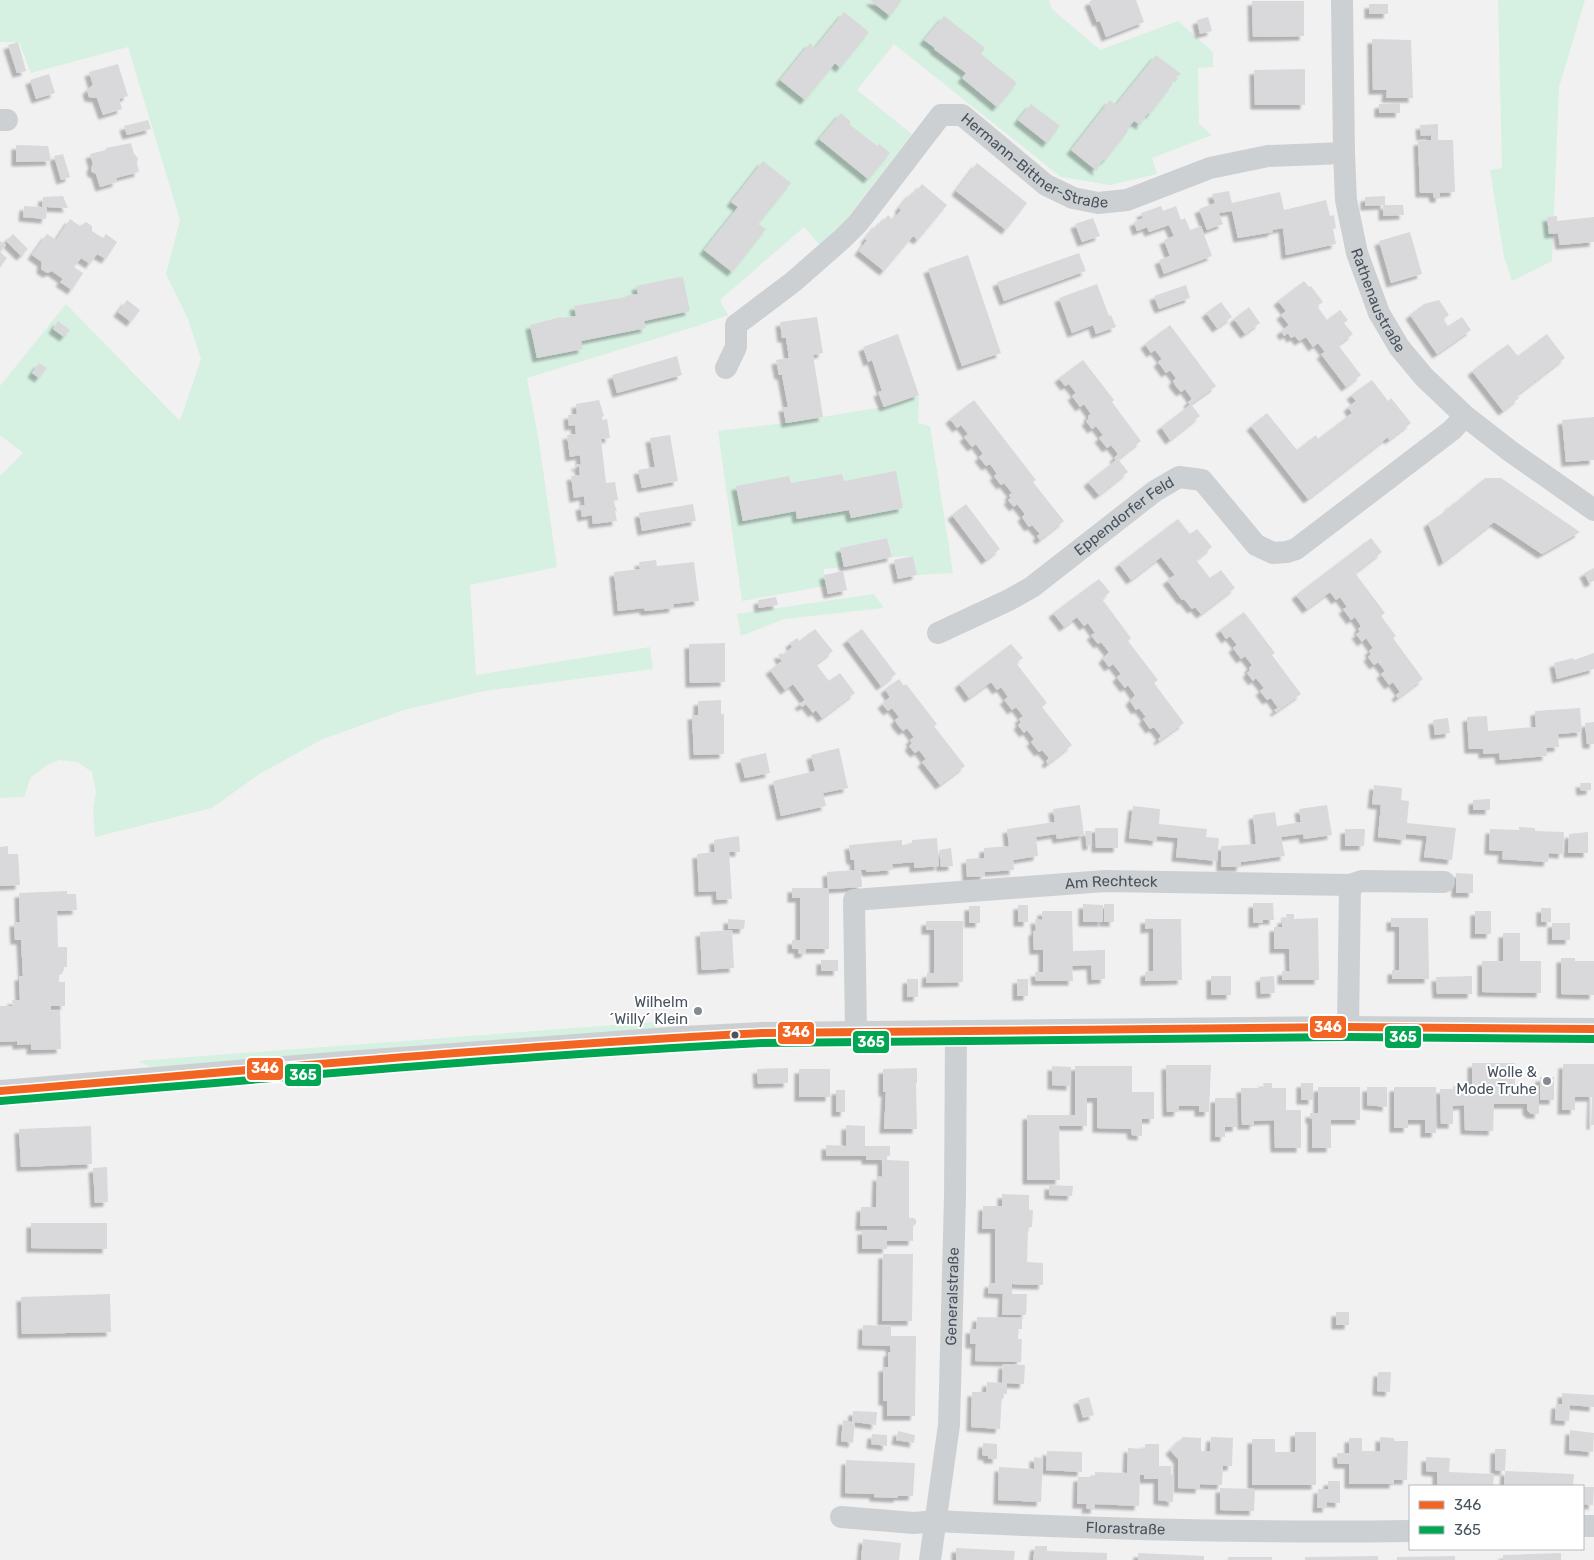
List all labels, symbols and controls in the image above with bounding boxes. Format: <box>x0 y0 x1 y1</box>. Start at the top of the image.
street label: Hermann-Bittner-Straße <box>958 109 1109 212</box>
street label: Rathenaustraße <box>1347 246 1409 356</box>
street label: Eppendorfer Feld <box>1071 473 1177 560</box>
street label: Am Rechteck <box>1064 872 1158 893</box>
place label: Wilhelm ´Willy´ Klein <box>609 993 688 1028</box>
marker: Wilhelm ´Willy´ Klein <box>692 1005 704 1017</box>
line badge: 346 <box>1309 1015 1347 1039</box>
text: 346 <box>1314 1019 1342 1036</box>
line badge: 346 <box>777 1021 815 1045</box>
text: 346 <box>782 1024 810 1041</box>
line badge: 365 <box>1384 1025 1422 1049</box>
text: 365 <box>1389 1029 1417 1046</box>
unlabelled marker <box>730 1030 740 1040</box>
line badge: 365 <box>852 1030 890 1054</box>
text: 365 <box>857 1034 885 1051</box>
line badge: 346 <box>246 1057 284 1081</box>
text: 346 <box>251 1060 279 1077</box>
line badge: 365 <box>284 1063 322 1087</box>
place label: Wolle & Mode Truhe <box>1456 1063 1538 1098</box>
text: 365 <box>289 1067 317 1084</box>
marker: Wolle & Mode Truhe <box>1541 1075 1553 1087</box>
street label: Generalstraße <box>942 1247 963 1346</box>
legend <box>1409 1485 1584 1550</box>
text: 346 <box>1454 1496 1481 1514</box>
street label: Florastraße <box>1085 1518 1165 1539</box>
text: 365 <box>1454 1521 1481 1539</box>

